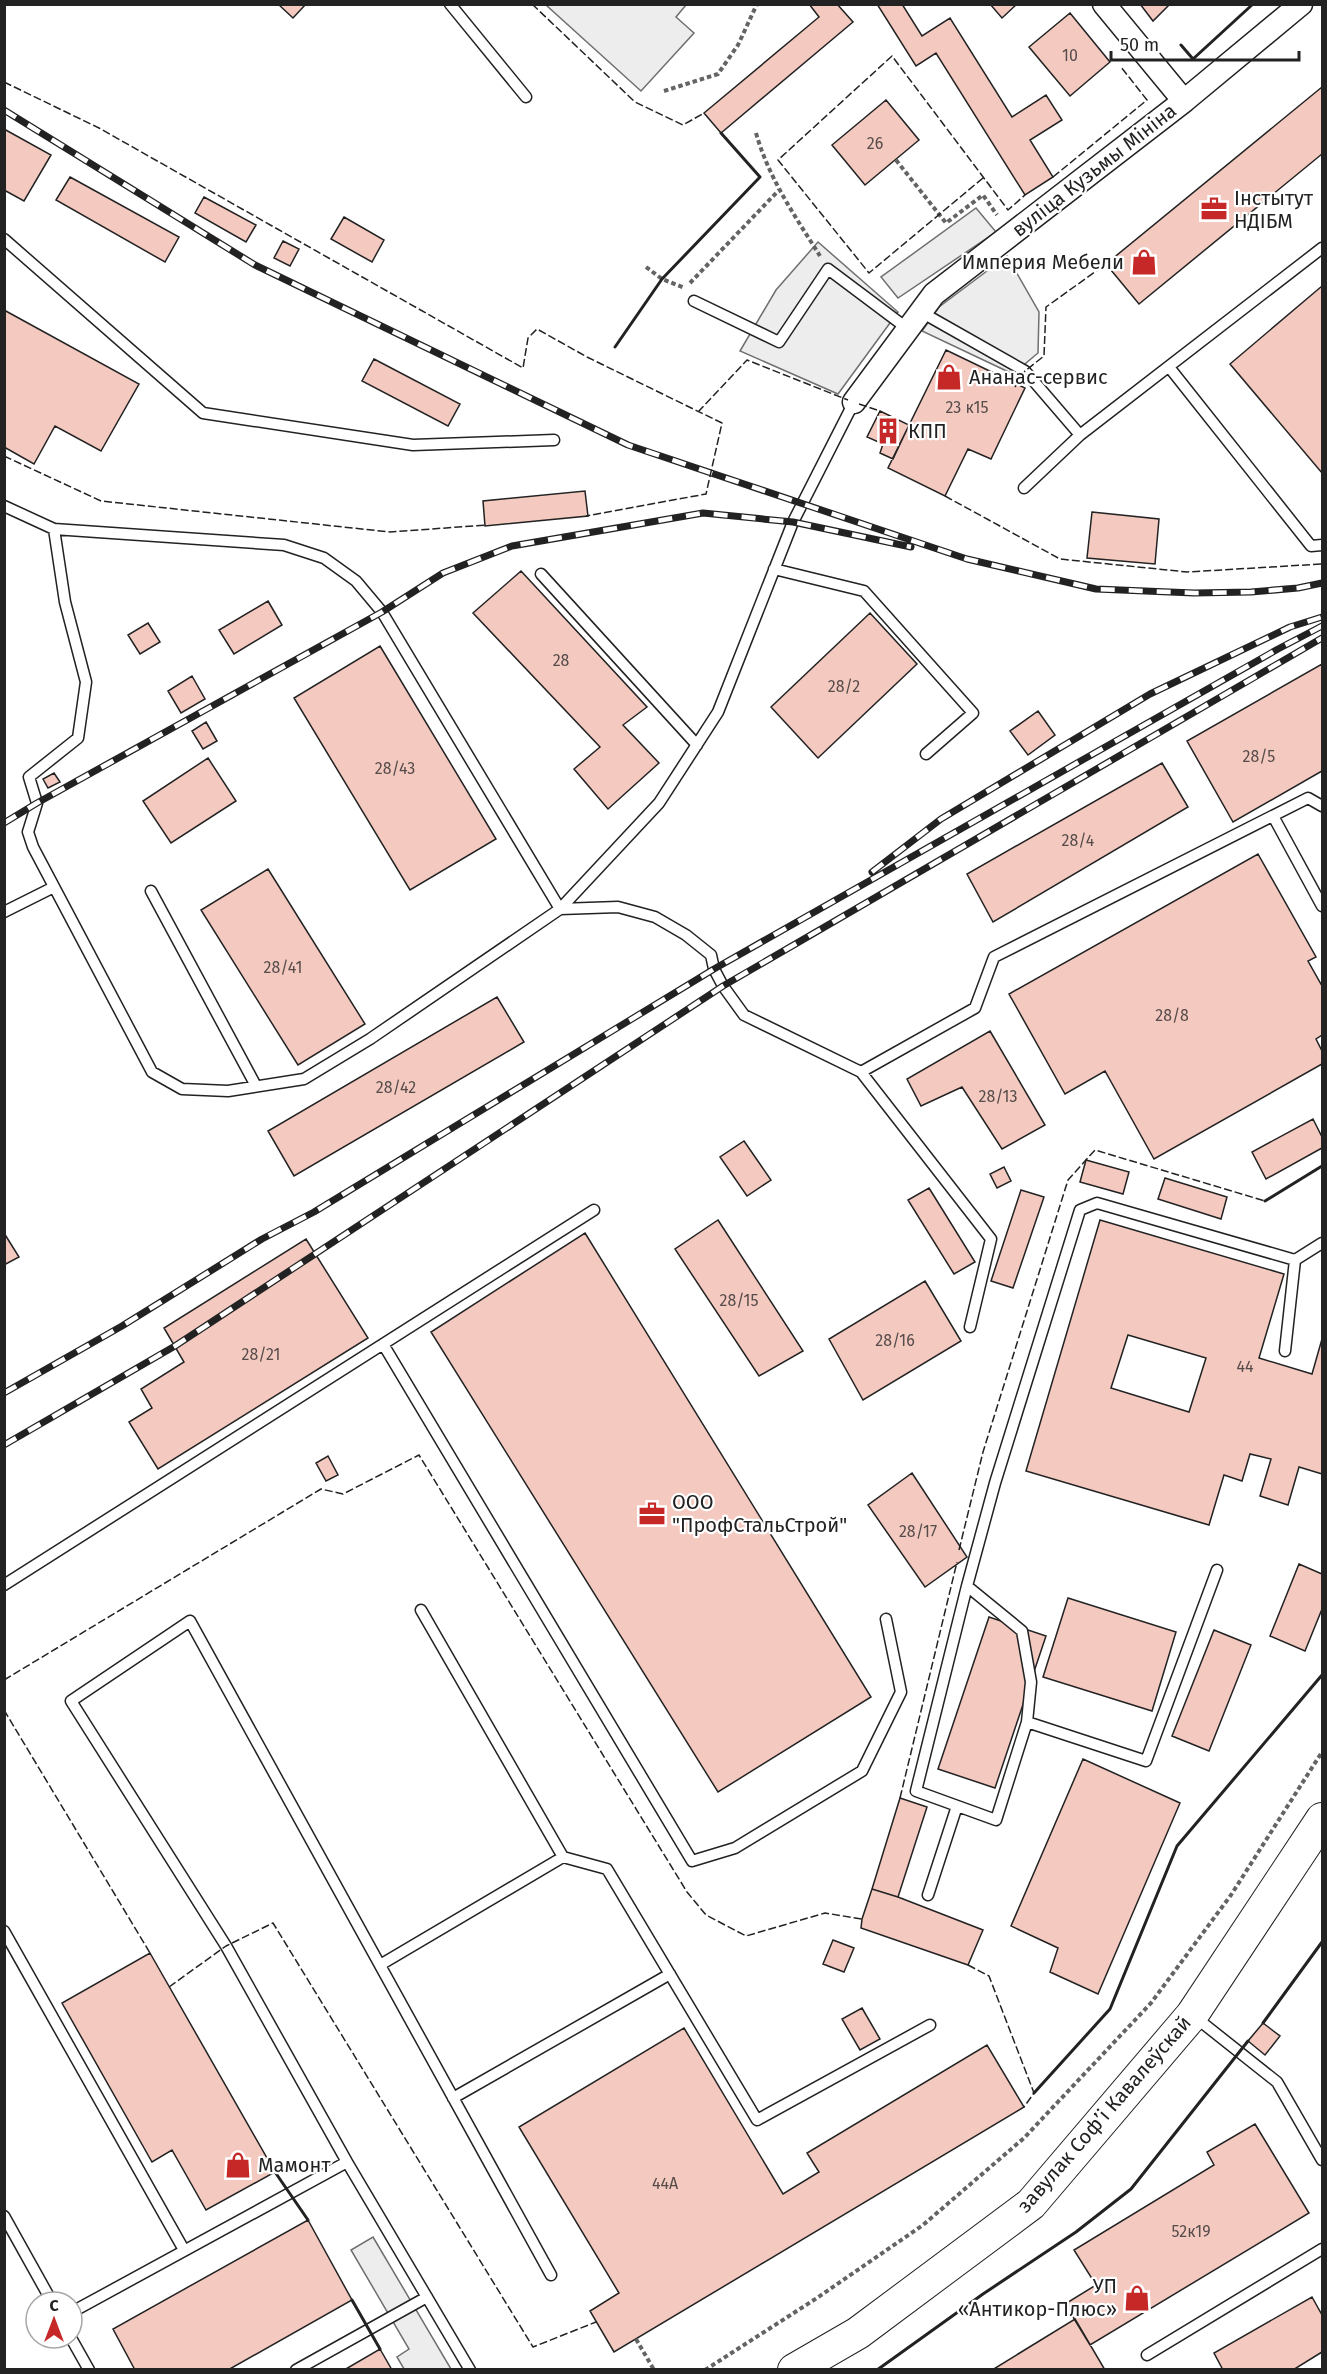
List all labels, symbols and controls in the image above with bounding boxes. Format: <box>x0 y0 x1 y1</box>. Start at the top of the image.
scale bar <box>1111 24 1298 62</box>
text: 50 m <box>1120 34 1159 56</box>
house number: 10 <box>1062 46 1078 65</box>
street label: вуліца Кузьмы Мініна <box>1007 98 1181 242</box>
house number: 26 <box>867 134 883 153</box>
place label: Інстытут НДІБМ <box>1234 186 1314 233</box>
office icon: Інстытут НДІБМ <box>1199 194 1229 224</box>
shop icon: Империя Мебели <box>1129 247 1159 277</box>
place label: Империя Мебели <box>962 250 1124 274</box>
shop icon: Ананас-сервис <box>934 362 964 392</box>
place label: Ананас-сервис <box>969 365 1107 389</box>
house number: 23 к15 <box>945 398 989 417</box>
building icon: КПП <box>873 416 903 446</box>
place label: КПП <box>908 419 947 443</box>
house number: 28 <box>553 651 570 670</box>
house number: 28/2 <box>828 677 860 696</box>
house number: 28/5 <box>1243 747 1275 766</box>
house number: 28/43 <box>375 759 415 778</box>
house number: 28/4 <box>1062 831 1095 850</box>
house number: 28/41 <box>264 958 302 977</box>
house number: 28/8 <box>1155 1006 1189 1025</box>
house number: 28/42 <box>376 1078 416 1097</box>
house number: 28/13 <box>978 1087 1018 1106</box>
house number: 28/15 <box>719 1291 759 1310</box>
house number: 28/16 <box>875 1331 915 1350</box>
house number: 28/21 <box>242 1345 280 1364</box>
house number: 44 <box>1236 1357 1254 1376</box>
place label: ООО "ПрофСтальСтрой" <box>672 1490 847 1537</box>
office icon: ООО "ПрофСтальСтрой" <box>637 1499 667 1529</box>
house number: 28/17 <box>899 1522 937 1541</box>
street label: завулак Софʼі Кавалеўскай <box>1012 2011 1196 2217</box>
shop icon: Мамонт <box>223 2150 253 2180</box>
place label: Мамонт <box>258 2153 331 2177</box>
house number: 44А <box>652 2174 679 2193</box>
house number: 52к19 <box>1171 2222 1211 2241</box>
place label: УП «Антикор-Плюс» <box>958 2274 1117 2321</box>
shop icon: УП «Антикор-Плюс» <box>1122 2283 1152 2313</box>
north arrow <box>24 2290 84 2350</box>
text: С <box>49 2296 59 2315</box>

